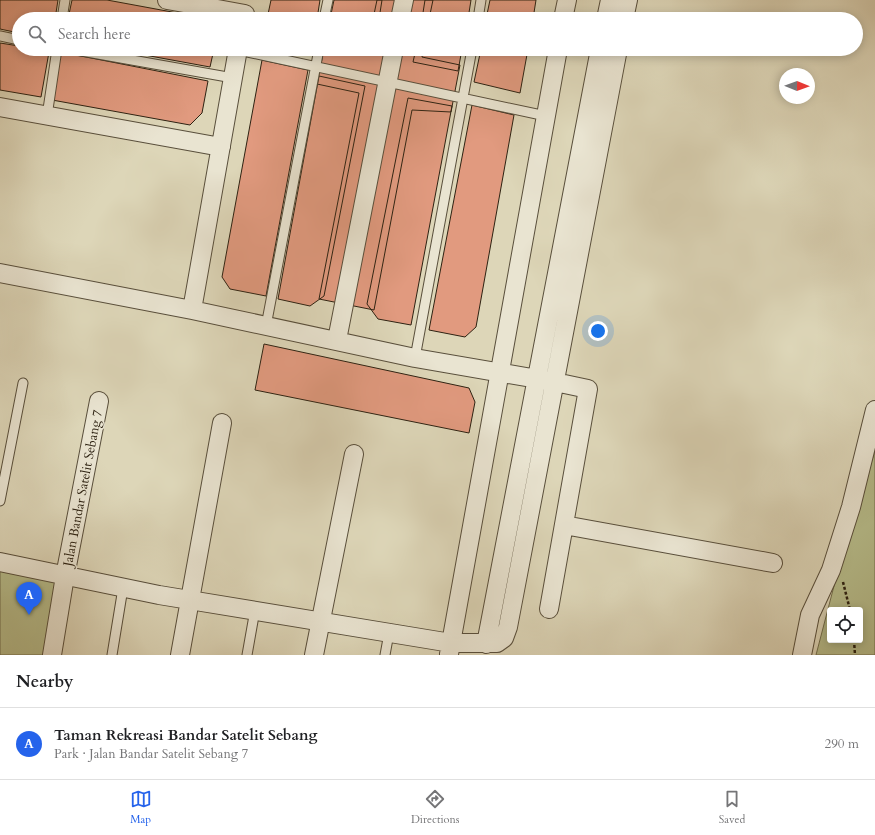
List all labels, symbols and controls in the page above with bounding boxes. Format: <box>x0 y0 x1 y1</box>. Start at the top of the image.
search box <box>12 12 863 56</box>
icon: search <box>26 23 48 45</box>
text: Search here <box>58 24 131 44</box>
north arrow <box>779 68 815 104</box>
your location <box>588 321 608 341</box>
street label: Jalan Bandar Satelit Sebang 7 <box>59 408 107 570</box>
pin: A <box>16 582 42 615</box>
map controls <box>827 607 863 643</box>
button: locate <box>827 607 863 643</box>
text: Nearby <box>16 670 73 693</box>
text: Taman Rekreasi Bandar Satelit Sebang <box>54 725 318 745</box>
text: A <box>24 735 34 753</box>
text: 290 m <box>825 735 859 753</box>
text: Park · Jalan Bandar Satelit Sebang 7 <box>54 745 248 763</box>
tab: Map <box>130 788 152 827</box>
tab: Directions <box>411 788 459 827</box>
tab: Saved <box>719 788 745 827</box>

